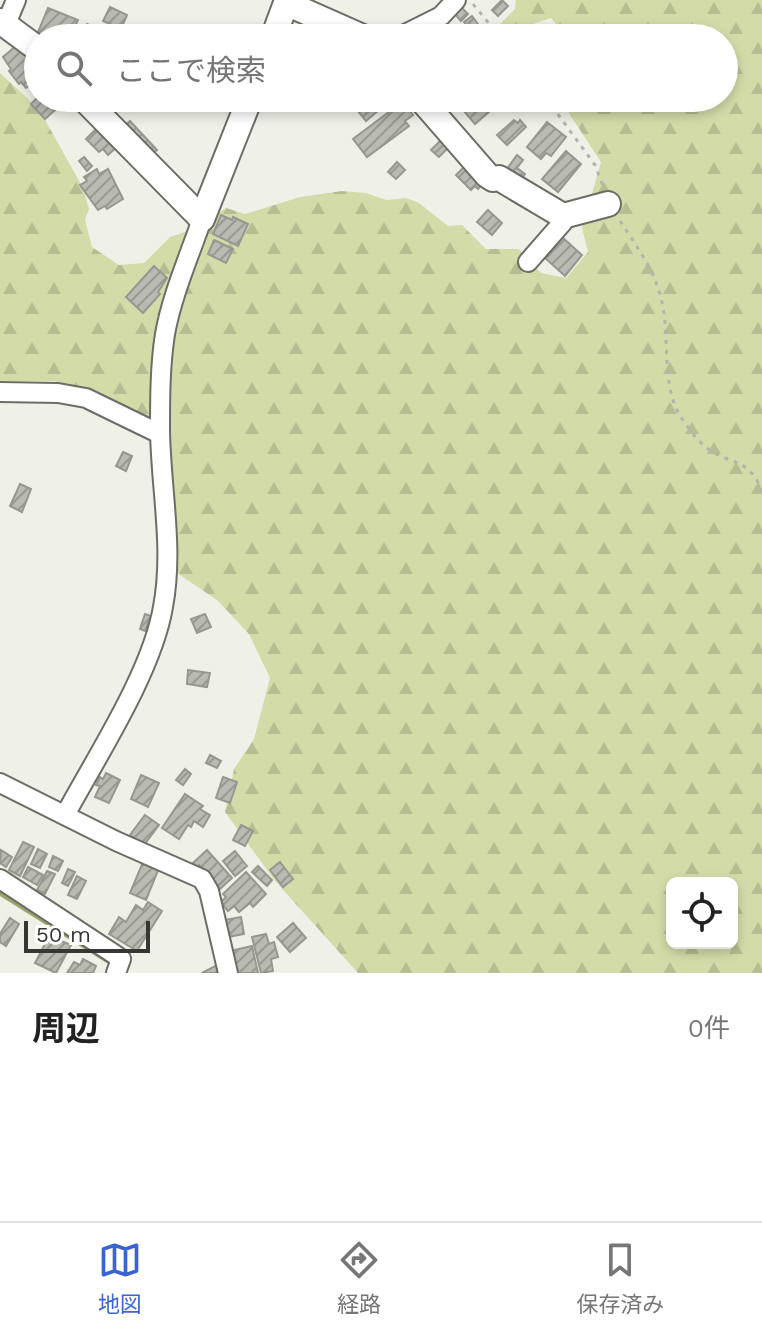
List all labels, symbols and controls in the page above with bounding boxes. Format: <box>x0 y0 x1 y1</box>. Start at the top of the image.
search box <box>24 24 738 112</box>
icon: search <box>52 46 96 90</box>
text: ここで検索 <box>116 53 266 88</box>
map controls <box>666 877 738 949</box>
button: locate <box>666 877 738 949</box>
scale bar <box>24 917 150 953</box>
text: 50 m <box>36 922 91 947</box>
text: 周辺 <box>32 1008 100 1048</box>
text: 0件 <box>688 1013 730 1043</box>
tab: 地図 <box>98 1238 142 1318</box>
tab: 経路 <box>337 1238 381 1318</box>
tab: 保存済み <box>576 1238 664 1318</box>

